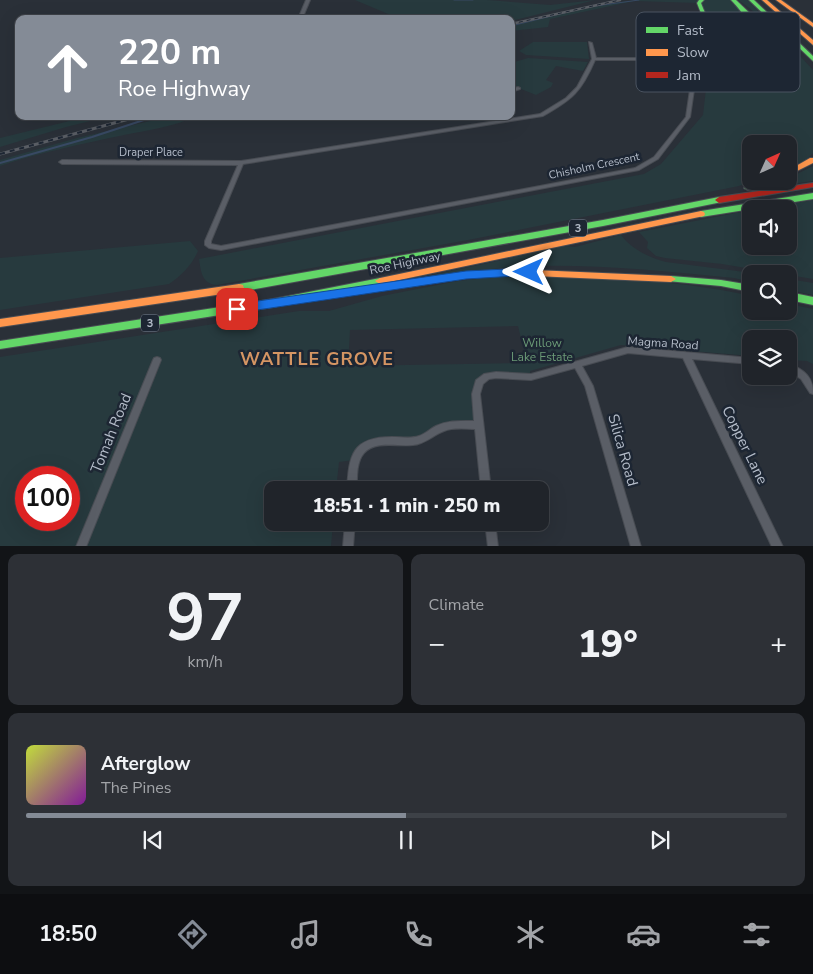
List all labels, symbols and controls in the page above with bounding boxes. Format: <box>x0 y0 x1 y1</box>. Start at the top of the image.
legend <box>636 12 800 92</box>
text: Fast <box>677 21 703 40</box>
text: 220 m <box>118 29 221 76</box>
icon: ahead <box>35 35 100 100</box>
text: Slow <box>677 43 709 62</box>
text: Jam <box>676 66 701 85</box>
text: Roe Highway <box>118 74 250 104</box>
north arrow <box>742 135 798 190</box>
map controls <box>742 135 797 385</box>
street label: Draper Place <box>119 145 183 160</box>
street label: Chisholm Crescent <box>547 149 641 183</box>
button: sound <box>742 200 797 255</box>
road number: 3 <box>569 220 587 237</box>
position arrow <box>502 245 554 297</box>
street label: Roe Highway <box>368 248 443 278</box>
button: search <box>742 265 797 320</box>
pin <box>216 288 258 330</box>
icon: arrive <box>223 295 251 323</box>
road number: 3 <box>141 314 159 332</box>
button: layers <box>742 330 797 385</box>
street label: Magma Road <box>627 333 699 353</box>
park label: Willow Lake Estate <box>511 335 573 365</box>
district label: WATTLE GROVE <box>240 347 394 371</box>
street label: Tomah Road <box>86 390 136 476</box>
street label: Copper Lane <box>717 402 773 488</box>
street label: Silica Road <box>603 412 643 488</box>
speed limit sign: 100 <box>15 466 80 531</box>
text: 18:51 · 1 min · 250 m <box>313 493 500 519</box>
text: 97 <box>166 574 244 663</box>
text: Climate <box>429 594 484 616</box>
text: 19° <box>578 619 638 670</box>
text: − <box>429 625 445 663</box>
text: + <box>770 625 787 663</box>
text: km/h <box>188 651 223 673</box>
text: Afterglow <box>101 751 191 777</box>
text: The Pines <box>101 777 171 799</box>
icon: previous <box>139 826 167 854</box>
icon: pause <box>392 826 420 854</box>
icon: next <box>646 826 674 854</box>
icon: directions <box>175 917 210 952</box>
icon: music <box>288 917 323 952</box>
icon: phone <box>401 917 436 952</box>
icon: climate <box>513 917 548 952</box>
icon: car <box>626 917 661 952</box>
icon: filters <box>739 917 774 952</box>
text: 18:50 <box>39 919 97 949</box>

